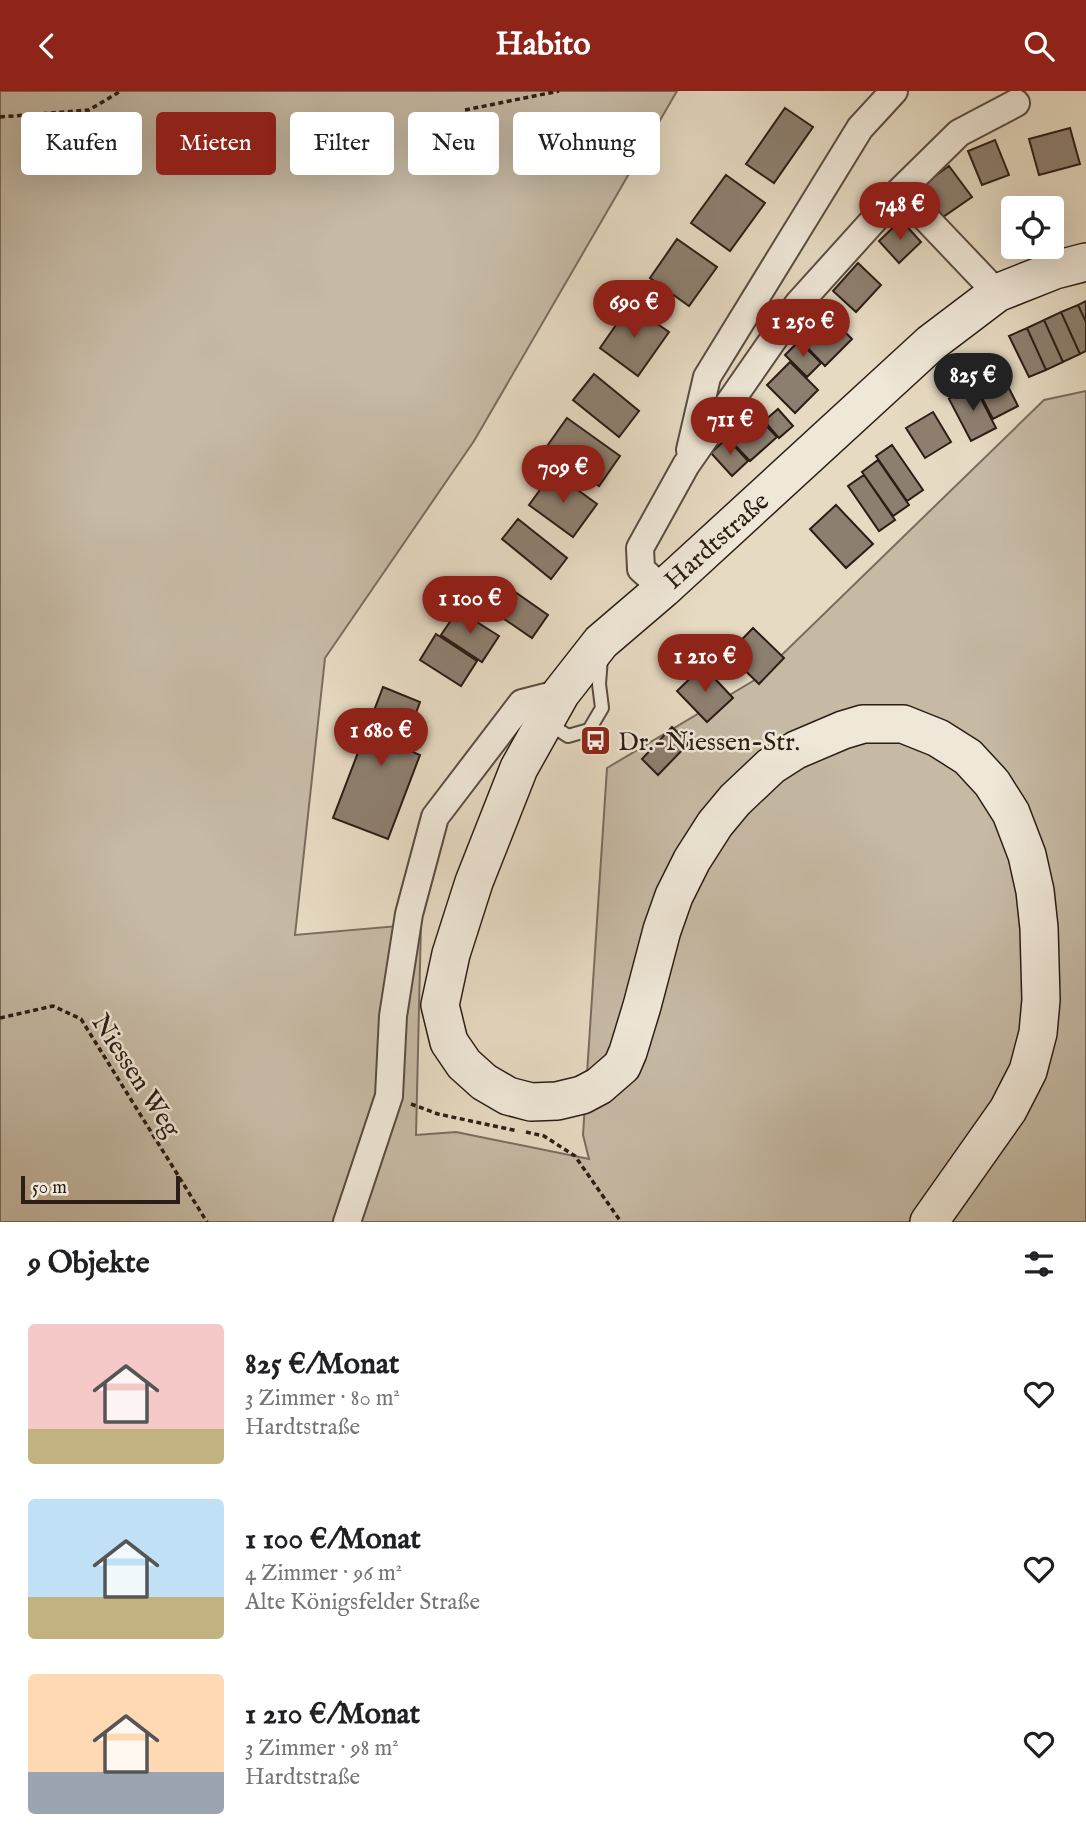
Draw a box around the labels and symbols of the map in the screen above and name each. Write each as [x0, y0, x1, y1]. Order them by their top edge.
pin: 748 € [851, 183, 949, 242]
pin: 690 € [585, 281, 683, 340]
pin: 1 250 € [738, 299, 868, 359]
pin: 825 € [924, 353, 1022, 413]
pin: 711 € [681, 397, 779, 457]
pin: 709 € [514, 445, 612, 505]
street label: Hardtstraße [658, 485, 776, 597]
pin: 1 100 € [405, 577, 535, 636]
pin: 1 210 € [640, 635, 770, 694]
pin: 1 680 € [316, 709, 446, 768]
bus stop icon: Dr.-Niessen-Str. [578, 724, 612, 758]
place label: Dr.-Niessen-Str. [618, 726, 800, 759]
street label: Niessen Weg [84, 1008, 188, 1144]
scale bar [21, 1173, 180, 1205]

